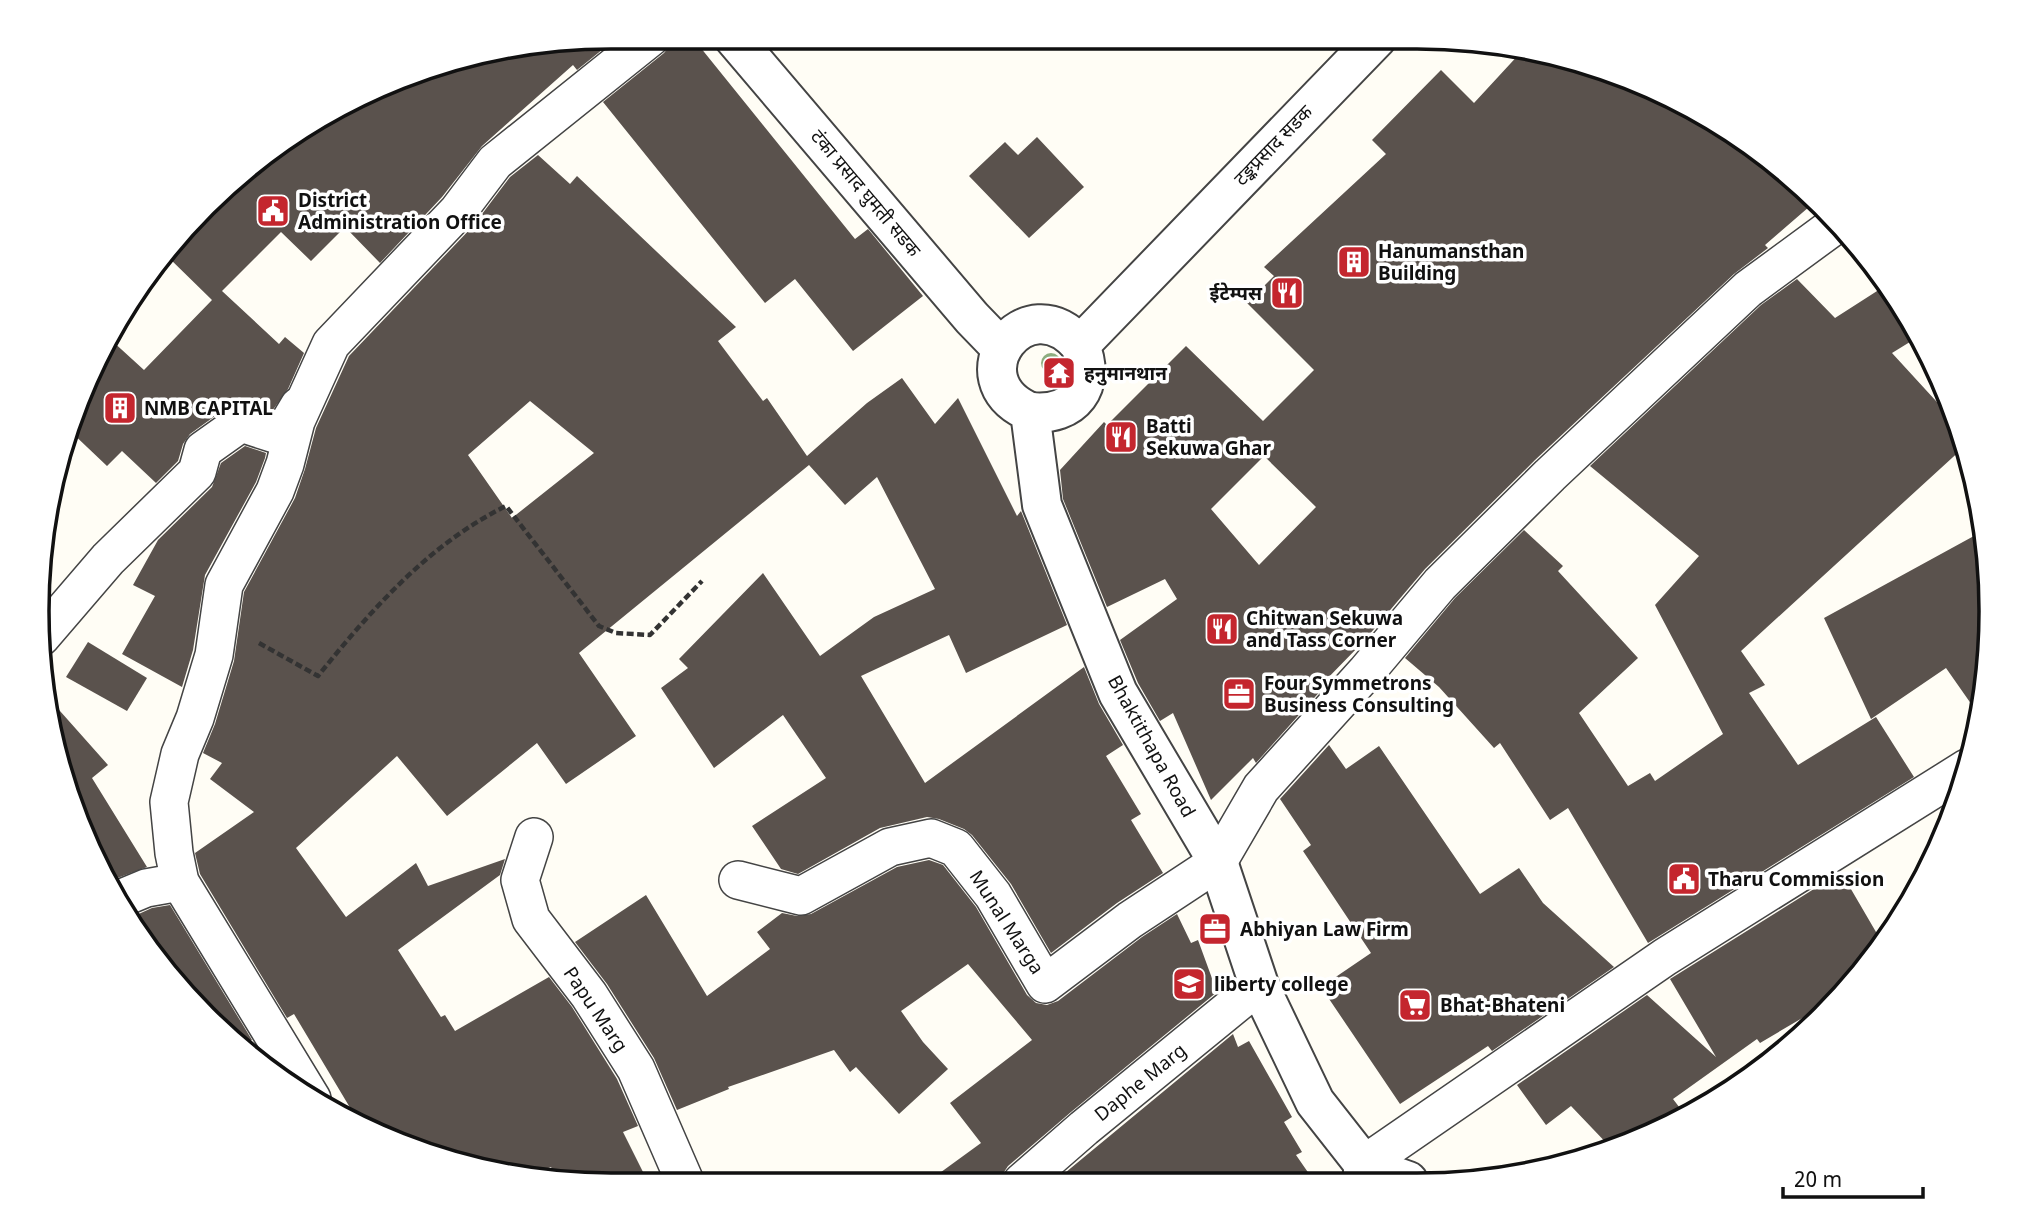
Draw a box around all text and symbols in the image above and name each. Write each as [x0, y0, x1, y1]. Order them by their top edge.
street label: टङ्कप्रसाद सडक [1230, 101, 1320, 192]
street label: टंका प्रसाद घुमती सडक [804, 126, 925, 264]
place label: District Administration Office [298, 190, 502, 237]
public building icon: District Administration Office [254, 192, 292, 230]
place label: Hanumansthan Building [1378, 241, 1524, 288]
building icon: Hanumansthan Building [1335, 243, 1373, 281]
restaurant icon: ईटेम्पस [1268, 274, 1306, 312]
place label: ईटेम्पस [1210, 282, 1263, 308]
temple icon: हनुमानथान [1040, 354, 1078, 392]
place label: हनुमानथान [1084, 363, 1167, 388]
building icon: NMB CAPITAL [101, 389, 139, 427]
place label: NMB CAPITAL [144, 398, 273, 423]
place label: Batti Sekuwa Ghar [1146, 416, 1271, 463]
restaurant icon: Batti Sekuwa Ghar [1102, 418, 1140, 456]
place label: Chitwan Sekuwa and Tass Corner [1246, 608, 1403, 655]
restaurant icon: Chitwan Sekuwa and Tass Corner [1203, 610, 1241, 648]
street label: Bhaktithapa Road [1100, 672, 1199, 823]
place label: Four Symmetrons Business Consulting [1264, 673, 1454, 720]
office icon: Four Symmetrons Business Consulting [1220, 675, 1258, 713]
public building icon: Tharu Commission [1665, 860, 1703, 898]
street label: Munal Marga [962, 867, 1048, 980]
place label: Tharu Commission [1708, 869, 1884, 894]
office icon: Abhiyan Law Firm [1196, 910, 1234, 948]
place label: Abhiyan Law Firm [1240, 919, 1409, 944]
street label: Papu Marg [556, 963, 632, 1058]
school or university icon: liberty college [1170, 965, 1208, 1003]
place label: liberty college [1214, 974, 1349, 999]
supermarket icon: Bhat-Bhateni [1396, 986, 1434, 1024]
place label: Bhat-Bhateni [1440, 995, 1565, 1020]
street label: Daphe Marg [1091, 1039, 1193, 1129]
scale bar [1783, 1156, 1923, 1200]
text: 20 m [1794, 1168, 1842, 1196]

